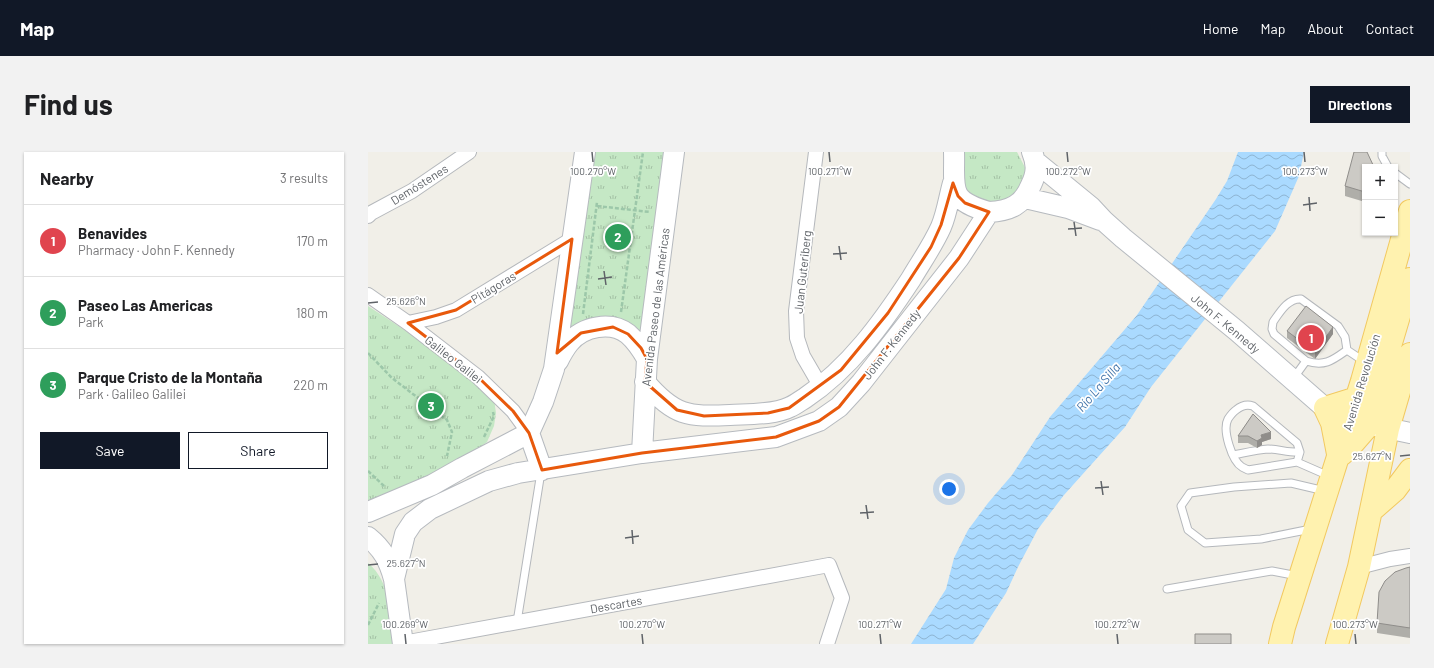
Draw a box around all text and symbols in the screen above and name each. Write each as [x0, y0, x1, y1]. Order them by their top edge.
text: Map [20, 17, 54, 40]
text: Home [1203, 20, 1239, 37]
text: Map [1261, 20, 1285, 37]
text: About [1307, 20, 1344, 37]
text: Contact [1366, 20, 1414, 37]
button: Directions [1310, 86, 1410, 123]
text: Find us [24, 87, 113, 121]
street label: Demóstenes [388, 161, 450, 207]
map controls [1362, 164, 1398, 236]
button: + [1362, 164, 1398, 200]
text: 100.270°W [570, 165, 616, 177]
text: 100.271°W [808, 165, 852, 177]
text: 100.272°W [1045, 165, 1091, 177]
text: 100.273°W [1282, 165, 1328, 177]
text: Nearby [40, 168, 94, 188]
text: 3 results [280, 170, 328, 186]
button: − [1362, 200, 1398, 236]
pin: 2 [605, 222, 631, 252]
text: Benavides [78, 224, 147, 242]
street label: Avenida Paseo de las Américas [638, 227, 672, 387]
street label: Juan Guteriberg [791, 230, 813, 314]
text: 1 [51, 233, 55, 249]
text: 170 m [297, 233, 328, 249]
text: Pharmacy · John F. Kennedy [78, 242, 235, 258]
street label: Pitágoras [468, 268, 518, 306]
street label: John F. Kennedy [1189, 290, 1264, 356]
text: 25.626°N [386, 295, 426, 307]
text: Paseo Las Americas [78, 296, 213, 314]
text: 2 [49, 305, 57, 321]
text: 180 m [296, 305, 328, 321]
street label: John F. Kennedy [859, 306, 923, 382]
text: Park [78, 314, 104, 330]
pin: 1 [1298, 323, 1324, 353]
street label: Galileo Galilei [423, 332, 485, 386]
street label: Avenida Revolución [1340, 332, 1382, 432]
water label: Río La Silla [1072, 359, 1124, 415]
text: Parque Cristo de la Montaña [78, 368, 263, 386]
text: 3 [49, 377, 57, 393]
text: 220 m [293, 377, 328, 393]
text: Park · Galileo Galilei [78, 386, 186, 402]
pin: 3 [418, 391, 444, 421]
button: Save [40, 432, 180, 469]
button: Share [188, 432, 328, 469]
text: 25.627°N [1352, 450, 1392, 462]
your location [939, 479, 959, 499]
text: 25.627°N [386, 557, 426, 569]
street label: Descartes [589, 592, 643, 615]
text: 100.269°W [382, 618, 428, 630]
text: 100.270°W [619, 618, 665, 630]
text: 100.271°W [858, 618, 902, 630]
text: 100.272°W [1094, 618, 1140, 630]
text: 100.273°W [1332, 618, 1378, 630]

